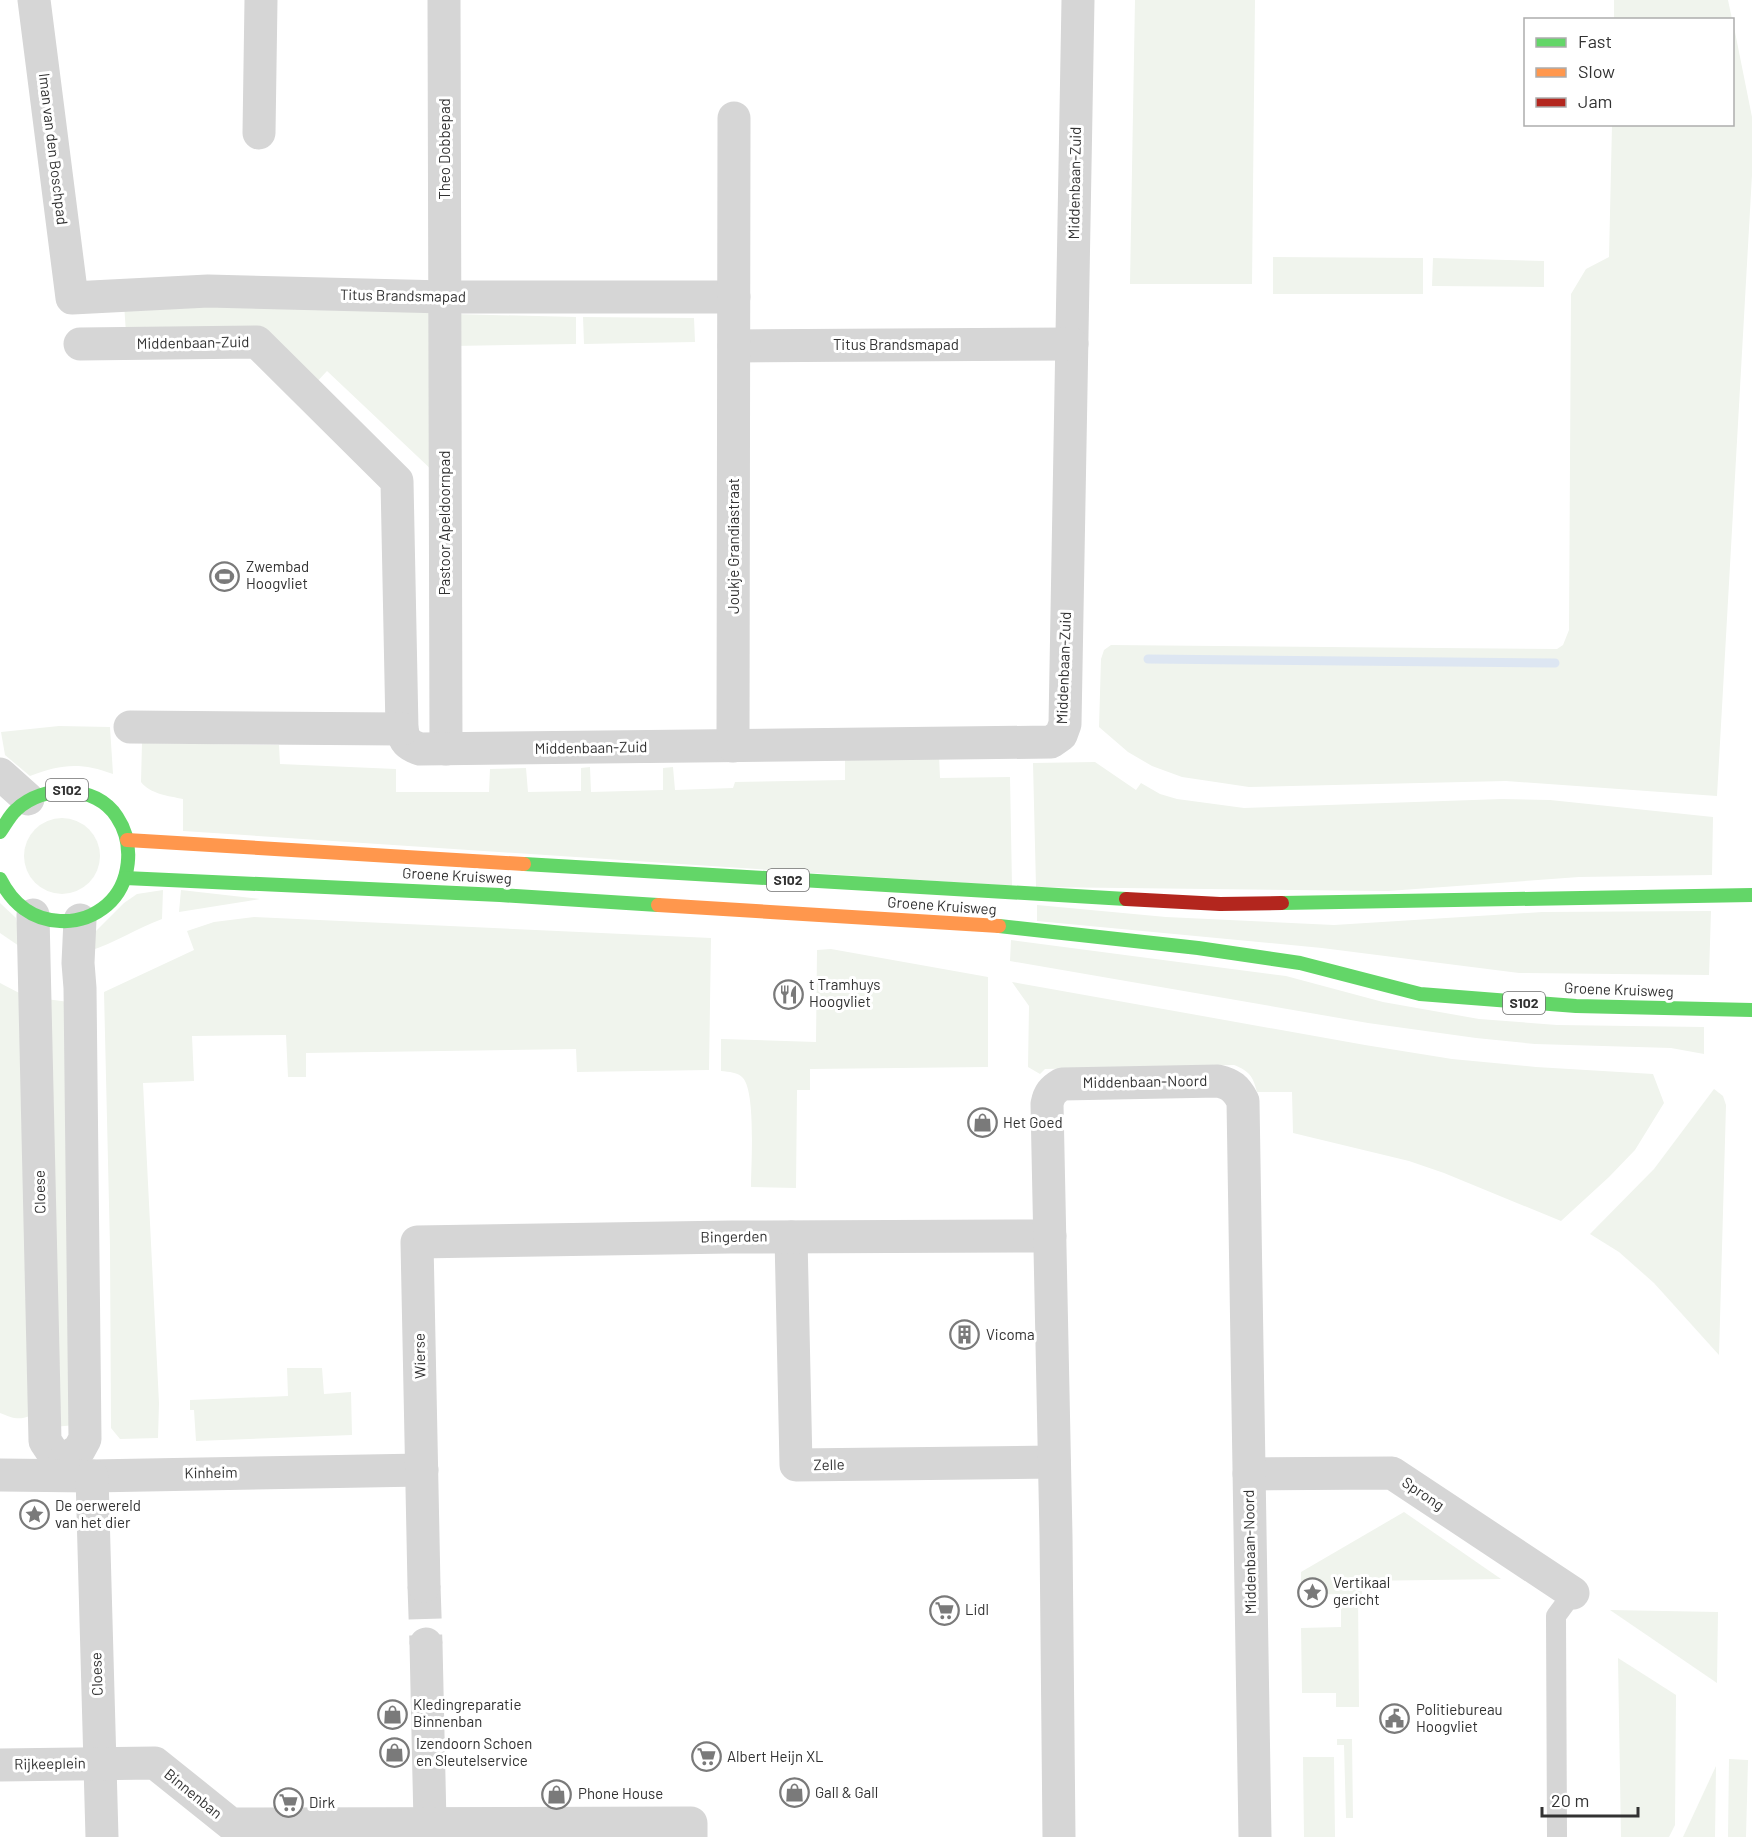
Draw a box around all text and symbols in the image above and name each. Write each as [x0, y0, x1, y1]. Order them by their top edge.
legend [1524, 18, 1734, 126]
text: Fast [1578, 30, 1612, 52]
text: Slow [1578, 60, 1615, 82]
street label: Iman van den Boschpad [36, 72, 72, 226]
text: Jam [1578, 90, 1612, 112]
street label: Theo Dobbepad [435, 98, 453, 200]
street label: Middenbaan-Zuid [1064, 126, 1084, 239]
street label: Titus Brandsmapad [340, 285, 466, 305]
street label: Middenbaan-Zuid [136, 332, 249, 352]
street label: Titus Brandsmapad [833, 335, 959, 353]
street label: Pastoor Apeldoornpad [435, 451, 453, 595]
street label: Joukje Grandiastraat [724, 478, 742, 614]
place label: Zwembad Hoogvliet [246, 557, 309, 592]
sports icon: Zwembad Hoogvliet [209, 560, 241, 592]
street label: Middenbaan-Zuid [1052, 611, 1074, 725]
street label: Middenbaan-Zuid [534, 737, 647, 757]
road number: S102 [46, 779, 88, 801]
street label: Groene Kruisweg [402, 863, 512, 887]
road number: S102 [767, 869, 809, 891]
street label: Groene Kruisweg [887, 892, 997, 918]
place label: t Tramhuys Hoogvliet [809, 975, 880, 1010]
restaurant icon: t Tramhuys Hoogvliet [772, 978, 804, 1010]
street label: Groene Kruisweg [1564, 978, 1674, 1000]
road number: S102 [1503, 992, 1545, 1014]
street label: Middenbaan-Noord [1083, 1071, 1207, 1091]
shop icon: Het Goed [966, 1107, 998, 1139]
place label: Het Goed [1003, 1113, 1063, 1131]
street label: Cloese [30, 1170, 48, 1214]
street label: Bingerden [700, 1226, 768, 1246]
building icon: Vicoma [949, 1319, 981, 1351]
place label: Vicoma [986, 1325, 1035, 1343]
street label: Wierse [410, 1333, 428, 1379]
street label: Zelle [813, 1455, 845, 1473]
street label: Kinheim [184, 1463, 238, 1481]
street label: Sprong [1399, 1473, 1448, 1514]
street label: Middenbaan-Noord [1239, 1490, 1259, 1614]
place label: De oerwereld van het dier [55, 1496, 141, 1531]
place icon: De oerwereld van het dier [18, 1499, 50, 1531]
place label: Vertikaal gericht [1333, 1573, 1390, 1608]
place icon: Vertikaal gericht [1296, 1576, 1328, 1608]
supermarket icon: Lidl [928, 1594, 960, 1626]
place label: Lidl [965, 1600, 989, 1618]
street label: Cloese [86, 1652, 106, 1696]
place label: Kledingreparatie Binnenban [413, 1695, 521, 1730]
shop icon: Kledingreparatie Binnenban [376, 1698, 408, 1730]
place label: Politiebureau Hoogvliet [1416, 1700, 1503, 1735]
public building icon: Politiebureau Hoogvliet [1379, 1703, 1411, 1735]
place label: Izendoorn Schoen en Sleutelservice [416, 1734, 532, 1769]
shop icon: Izendoorn Schoen en Sleutelservice [379, 1737, 411, 1769]
supermarket icon: Albert Heijn XL [690, 1741, 722, 1773]
place label: Albert Heijn XL [727, 1747, 824, 1765]
street label: Rijkeeplein [14, 1753, 86, 1773]
street label: Binnenban [161, 1764, 226, 1822]
shop icon: Gall & Gall [778, 1777, 810, 1809]
shop icon: Phone House [541, 1778, 573, 1810]
scale bar [1542, 1780, 1638, 1818]
place label: Gall & Gall [815, 1783, 878, 1801]
place label: Phone House [578, 1784, 663, 1802]
supermarket icon: Dirk [272, 1787, 304, 1819]
text: 20 m [1551, 1789, 1589, 1811]
place label: Dirk [309, 1793, 336, 1811]

